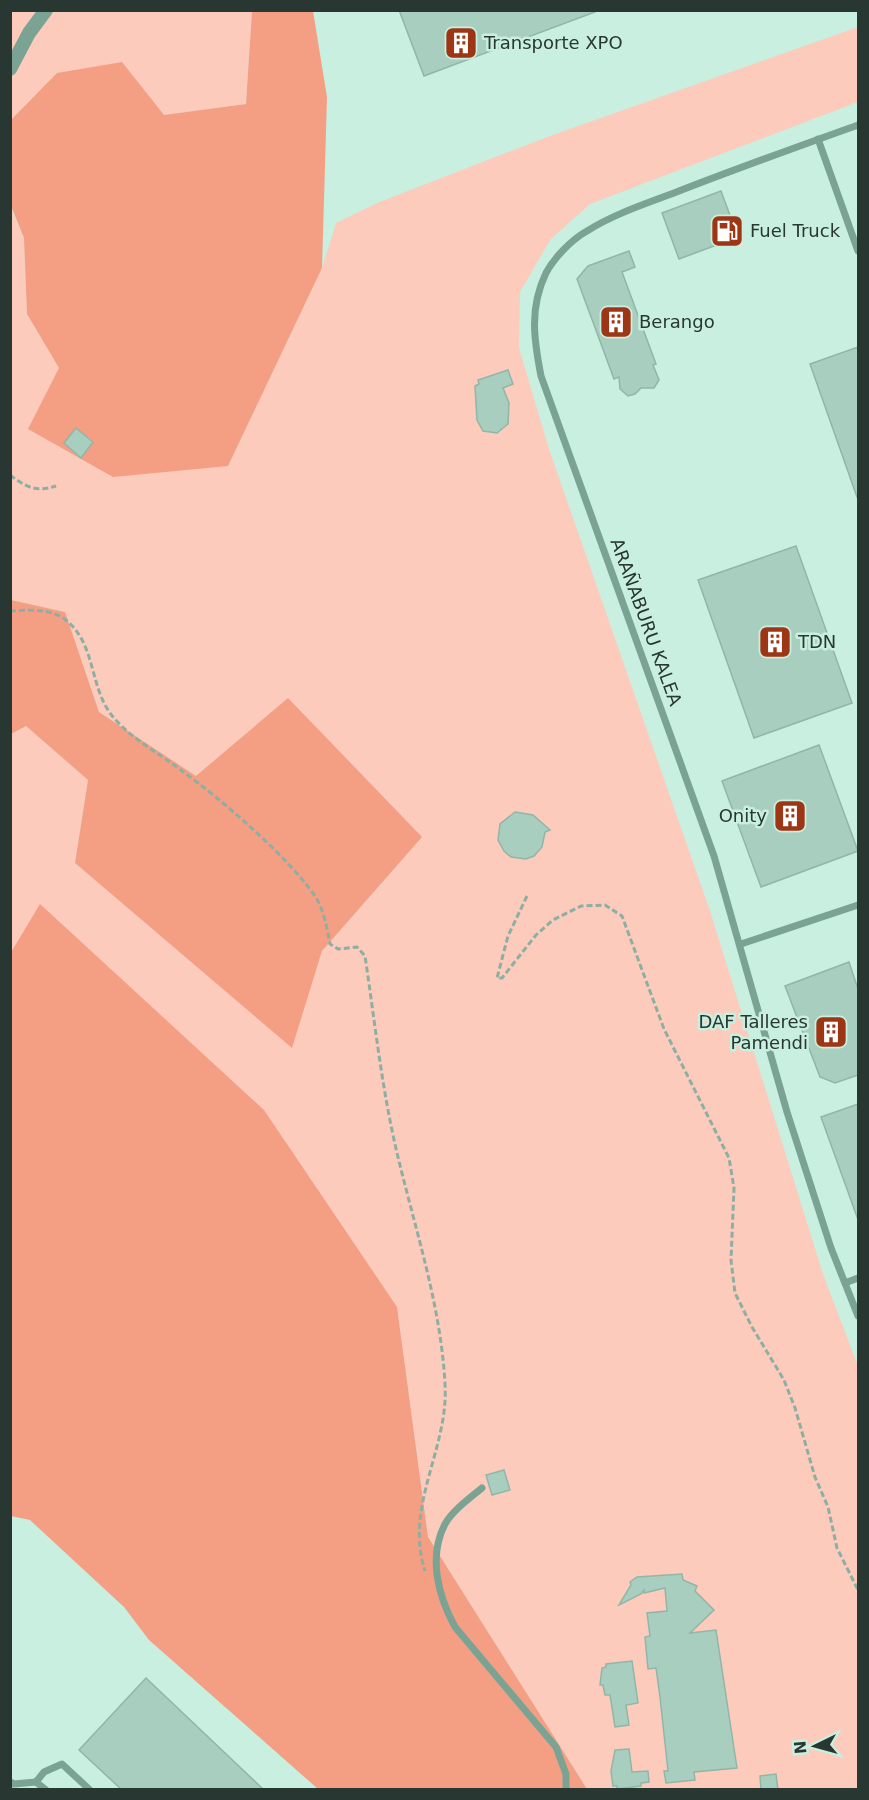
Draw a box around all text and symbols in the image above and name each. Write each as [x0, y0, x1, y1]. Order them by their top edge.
building icon: Transporte XPO [443, 25, 479, 61]
place label: Transporte XPO [483, 32, 623, 53]
fuel station icon: Fuel Truck [709, 213, 745, 249]
place label: Fuel Truck [750, 220, 841, 241]
building icon: Berango [598, 304, 634, 340]
place label: Berango [639, 311, 715, 332]
street label: ARAÑABURU KALEA [606, 535, 687, 709]
building icon: TDN [757, 624, 793, 660]
place label: TDN [797, 631, 836, 652]
building icon: Onity [772, 798, 808, 834]
place label: Onity [719, 805, 767, 826]
place label: DAF Talleres Pamendi [698, 1011, 808, 1053]
building icon: DAF Talleres Pamendi [813, 1014, 849, 1050]
north arrow [785, 1716, 845, 1776]
text: N [791, 1740, 811, 1755]

